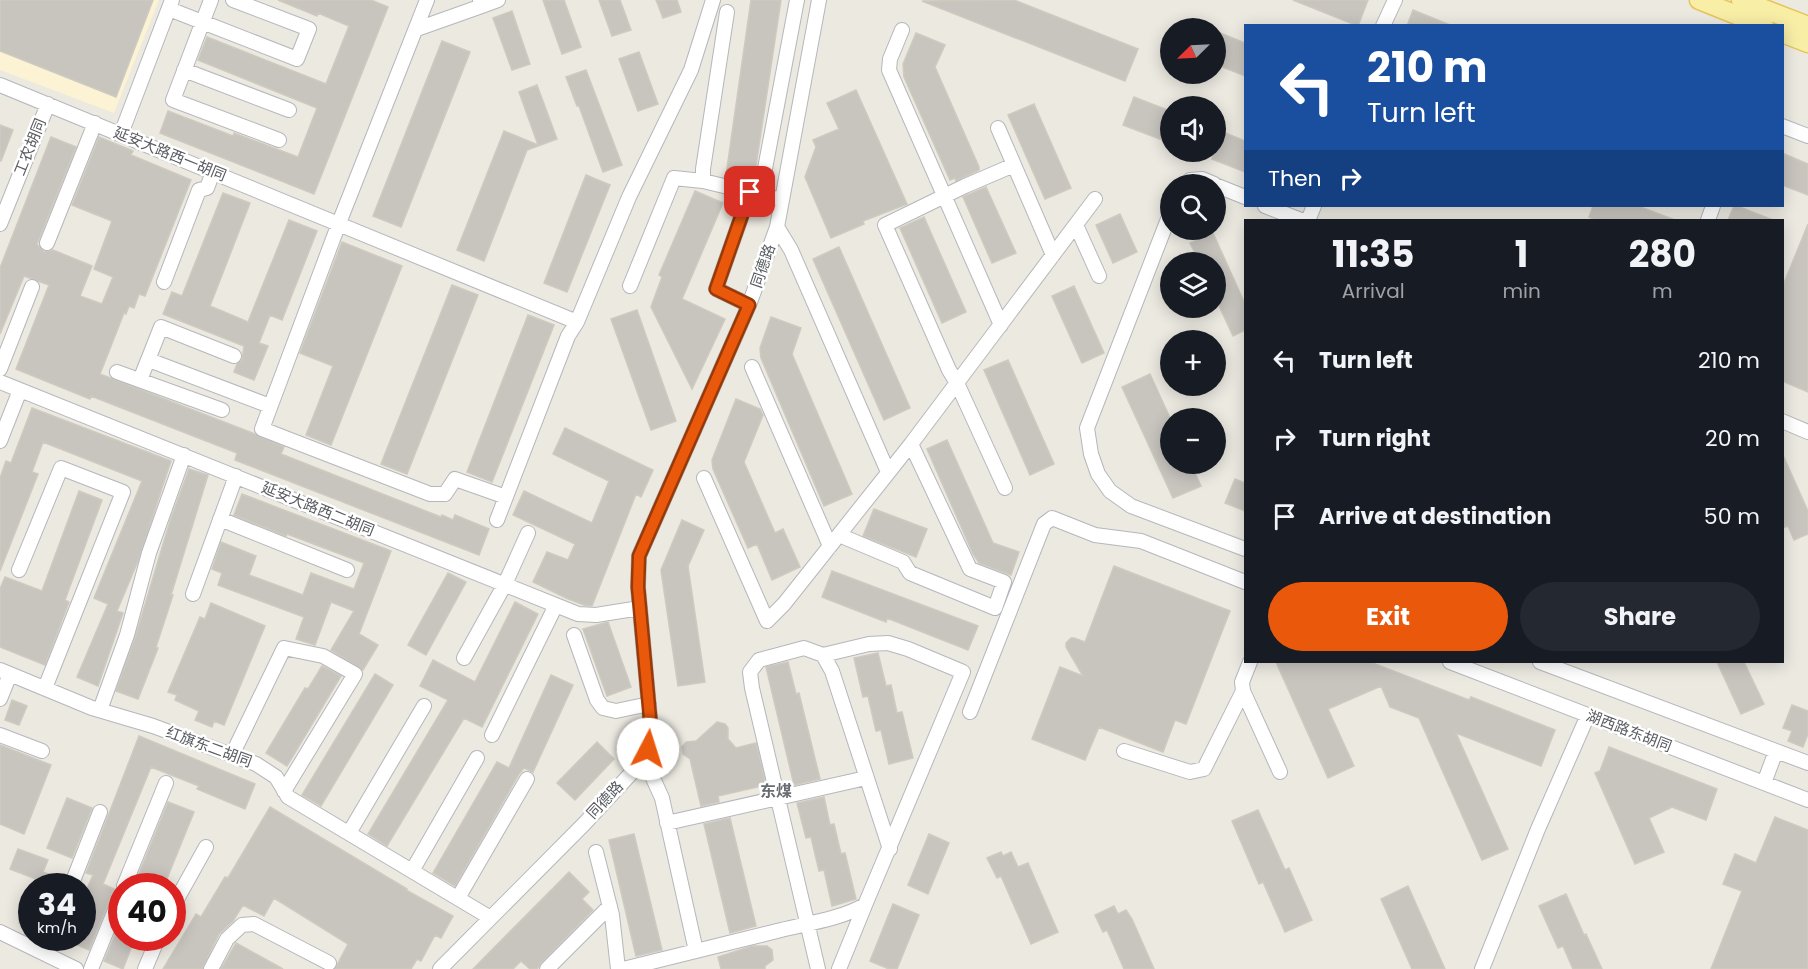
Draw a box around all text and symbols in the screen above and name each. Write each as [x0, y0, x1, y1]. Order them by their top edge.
north arrow [1160, 18, 1226, 84]
map controls [1160, 18, 1226, 474]
text: 210 m [1367, 38, 1488, 97]
icon: left [1268, 48, 1346, 126]
text: Turn left [1367, 94, 1476, 131]
button: sound [1160, 96, 1226, 162]
street label: 工农胡同 [9, 115, 51, 179]
street label: 延安大路西一胡同 [111, 121, 230, 186]
icon: right [1334, 162, 1367, 195]
text: Then [1268, 163, 1322, 194]
pin [724, 166, 775, 217]
button: search [1160, 174, 1226, 240]
icon: arrive [733, 175, 766, 208]
text: 11:35 [1332, 229, 1414, 280]
text: 1 [1515, 229, 1528, 280]
text: 280 [1629, 229, 1696, 280]
street label: 同德路 [745, 241, 780, 291]
button: layers [1160, 252, 1226, 318]
text: Arrival [1342, 277, 1405, 305]
text: min [1502, 277, 1541, 305]
text: m [1652, 277, 1673, 305]
button: + [1160, 330, 1226, 396]
icon: left [1268, 344, 1301, 377]
text: Turn left [1319, 345, 1413, 376]
text: 210 m [1698, 345, 1760, 376]
button: − [1160, 408, 1226, 474]
icon: right [1268, 422, 1301, 455]
text: Turn right [1319, 423, 1430, 454]
text: 20 m [1705, 423, 1760, 454]
street label: 延安大路西二胡同 [259, 476, 378, 541]
icon: arrive [1268, 500, 1301, 533]
text: Arrive at destination [1319, 501, 1551, 532]
text: 50 m [1704, 501, 1760, 532]
button: Exit [1268, 582, 1508, 651]
button: Share [1520, 582, 1760, 651]
street label: 湖西路东胡同 [1583, 705, 1675, 756]
position arrow [616, 717, 680, 781]
street label: 红旗东二胡同 [163, 721, 255, 772]
street label: 同德路 [582, 776, 628, 823]
district label: 东煤 [760, 780, 792, 803]
speed limit sign: 40 [108, 873, 186, 951]
text: 34 [38, 883, 76, 926]
text: km/h [37, 917, 77, 938]

